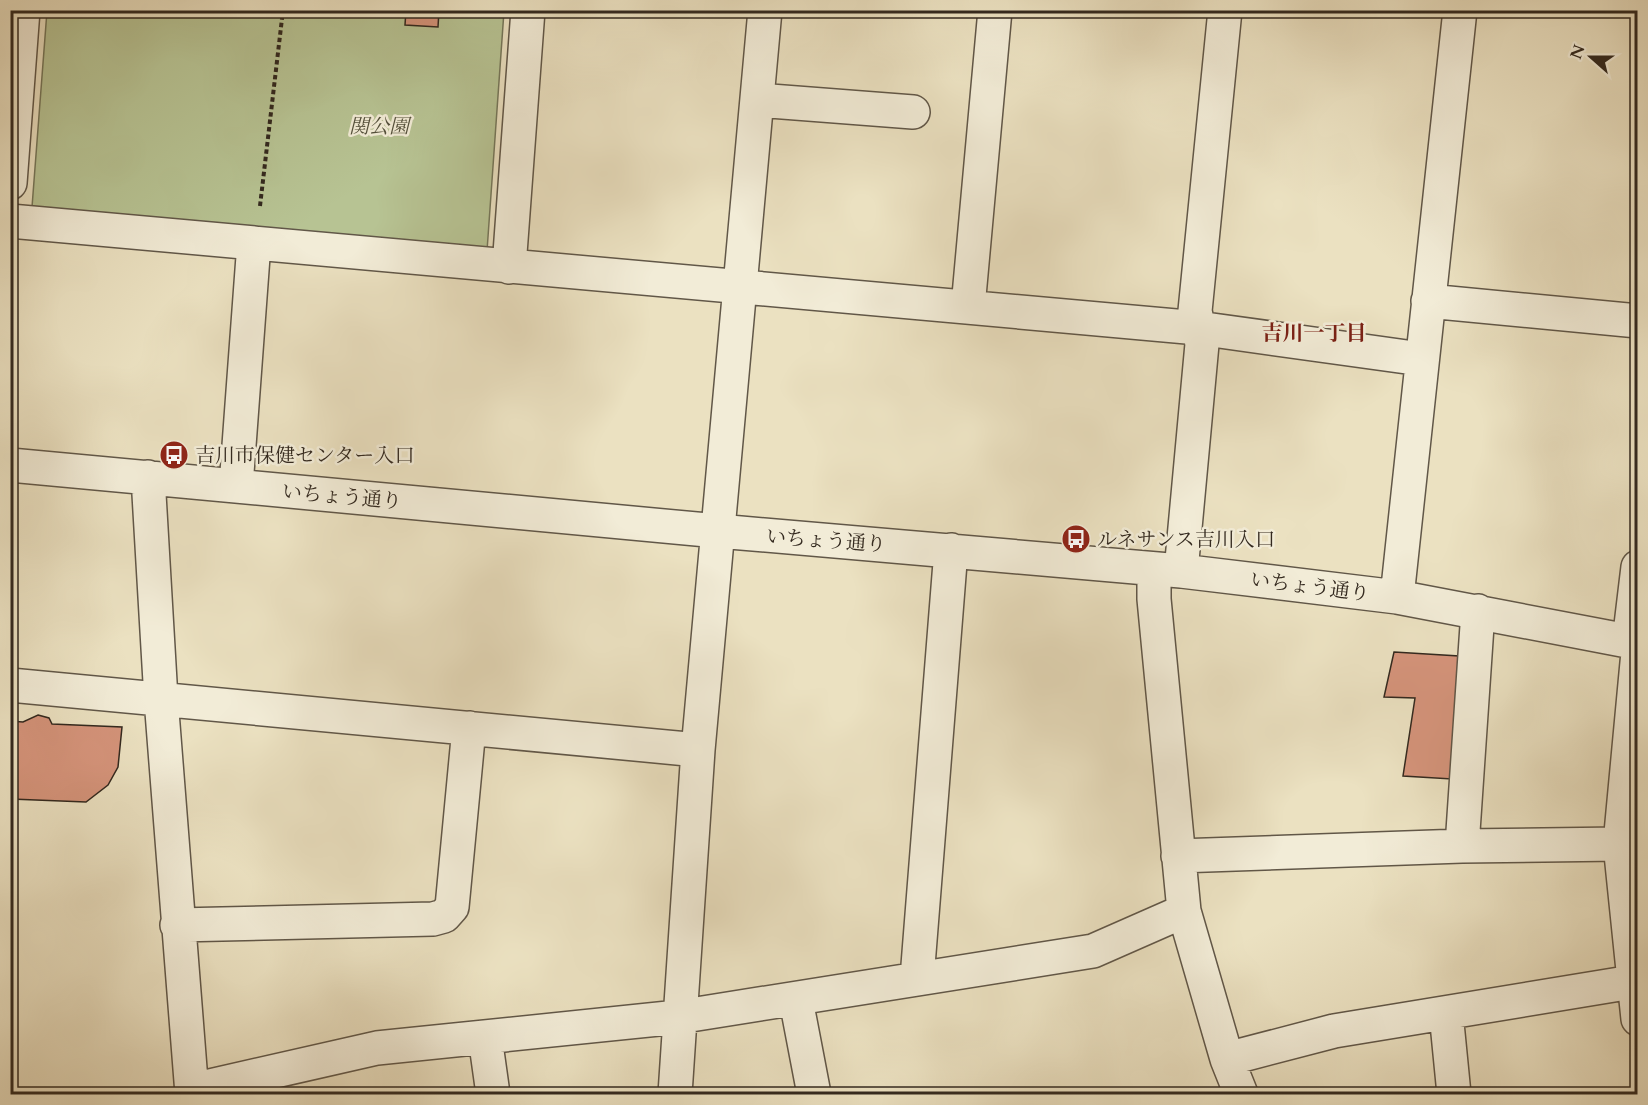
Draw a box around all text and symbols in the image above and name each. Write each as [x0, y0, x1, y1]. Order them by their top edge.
north arrow [1561, 27, 1621, 87]
text: N [1565, 41, 1591, 62]
park label: 関公園 [349, 113, 412, 140]
district label: 吉川一丁目 [1262, 319, 1367, 348]
bus stop icon: 吉川市保健センター入口 [158, 439, 190, 471]
place label: 吉川市保健センター入口 [195, 442, 414, 469]
street label: いちょう通り [281, 478, 403, 515]
street label: いちょう通り [765, 523, 887, 558]
bus stop icon: ルネサンス吉川入口 [1060, 523, 1092, 555]
place label: ルネサンス吉川入口 [1097, 526, 1275, 553]
street label: いちょう通り [1249, 566, 1371, 607]

